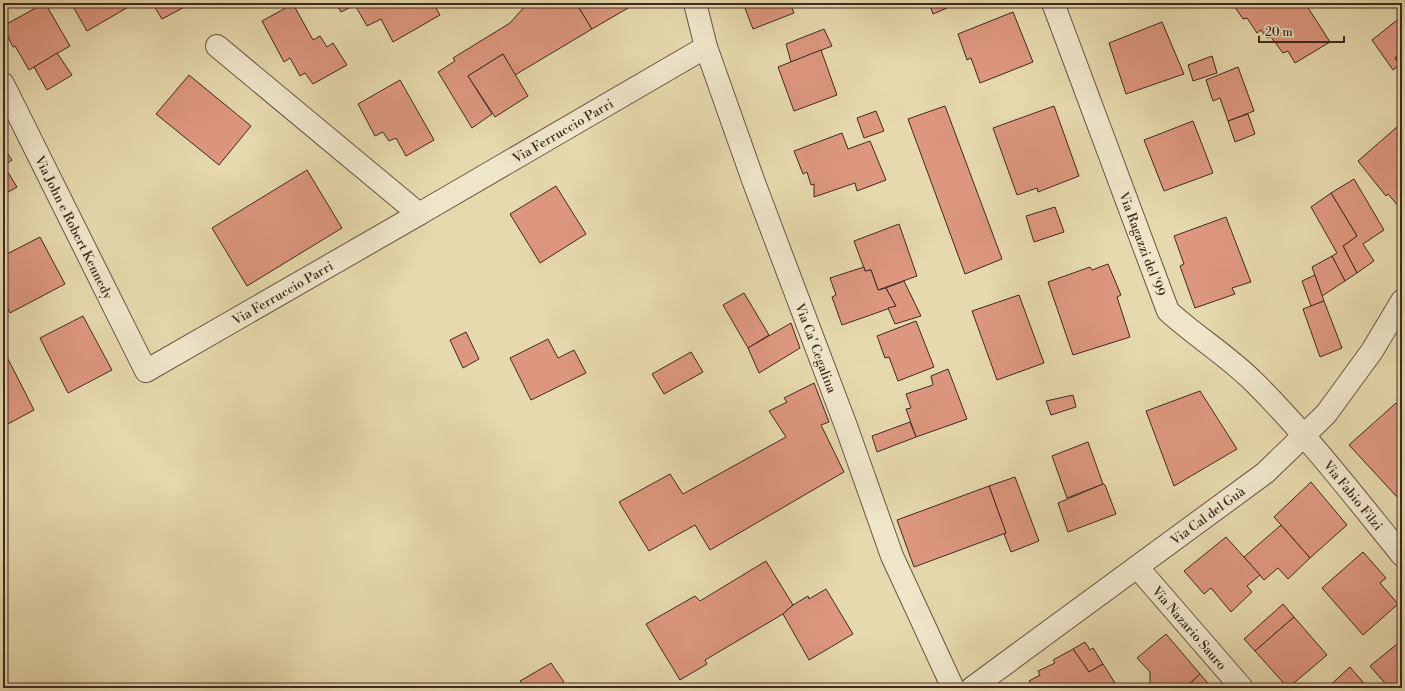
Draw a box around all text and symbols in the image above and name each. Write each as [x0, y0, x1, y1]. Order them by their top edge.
scale bar [1259, 18, 1344, 44]
text: 20 m [1265, 25, 1293, 40]
street label: Via Ferruccio Parri [509, 96, 617, 167]
street label: Via John e Robert Kennedy [31, 153, 116, 302]
street label: Via Ragazzi del '99 [1115, 189, 1169, 299]
street label: Via Ferruccio Parri [229, 258, 336, 329]
street label: Via Ca' Cegalina [791, 300, 840, 396]
street label: Via Fabio Filzi [1319, 457, 1386, 534]
street label: Via Cal del Guà [1167, 483, 1249, 549]
street label: Via Nazario Sauro [1148, 583, 1230, 673]

